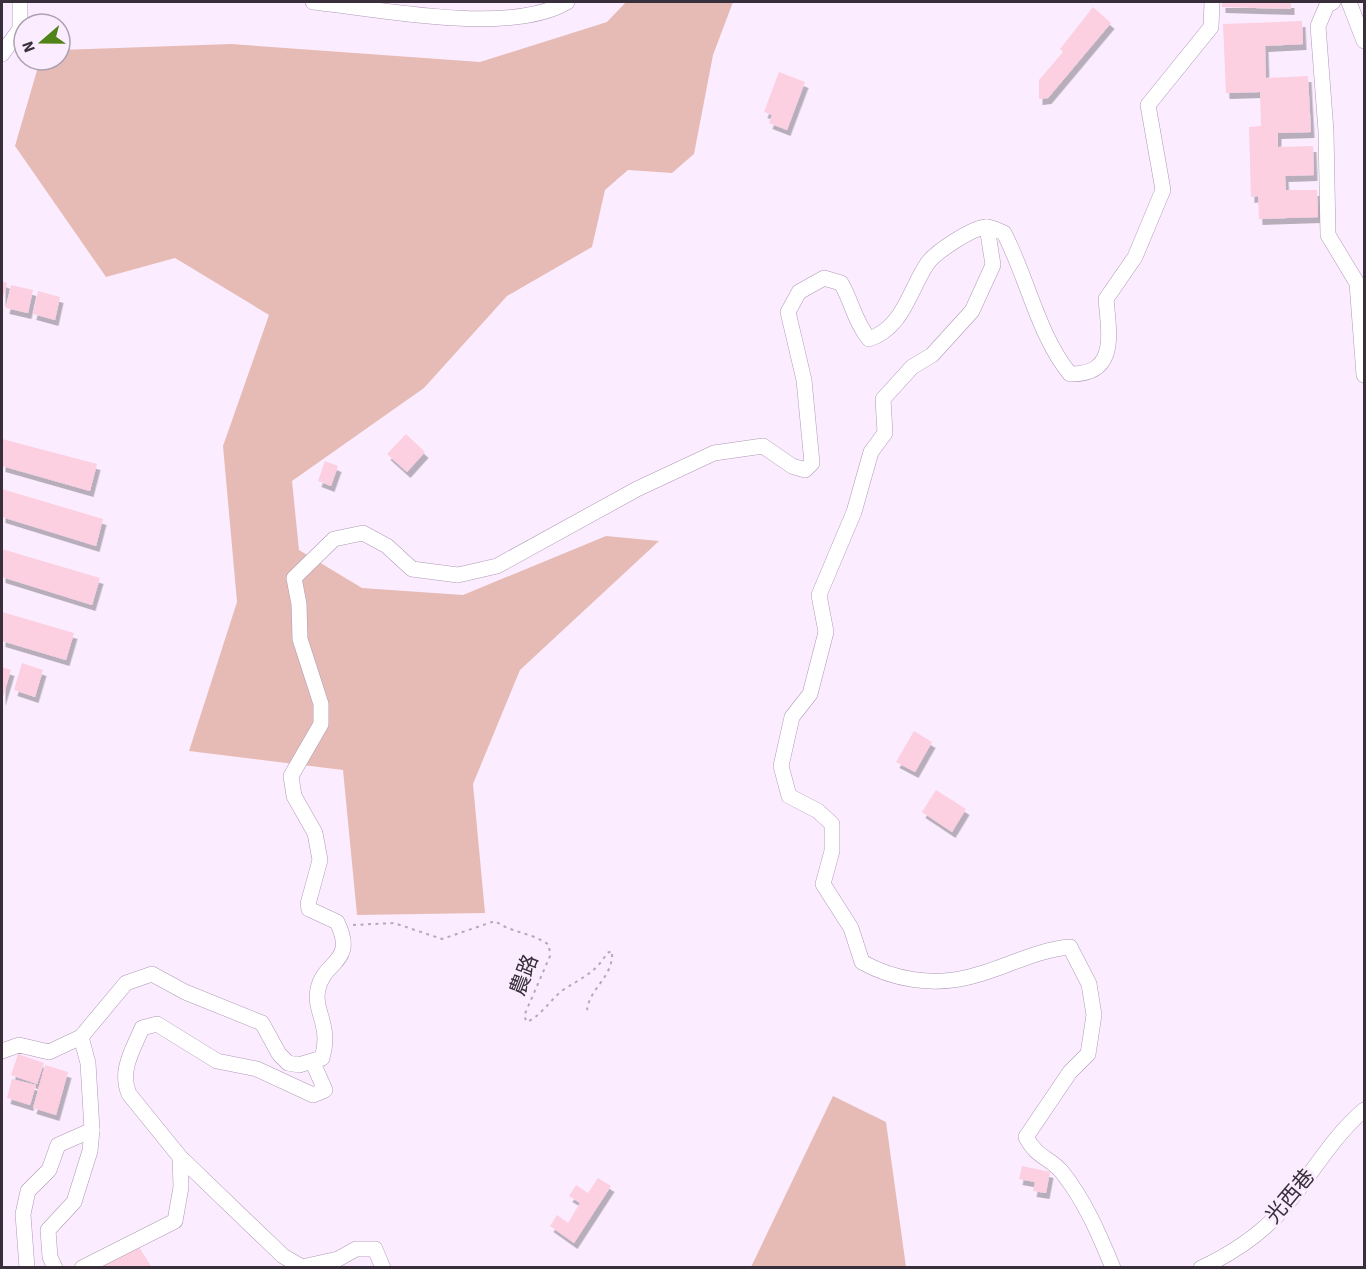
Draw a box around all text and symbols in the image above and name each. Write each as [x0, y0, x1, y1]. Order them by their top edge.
north arrow [12, 12, 72, 72]
text: N [17, 38, 41, 56]
street label: 農路 [502, 950, 546, 1000]
street label: 光西巷 [1258, 1162, 1322, 1230]

